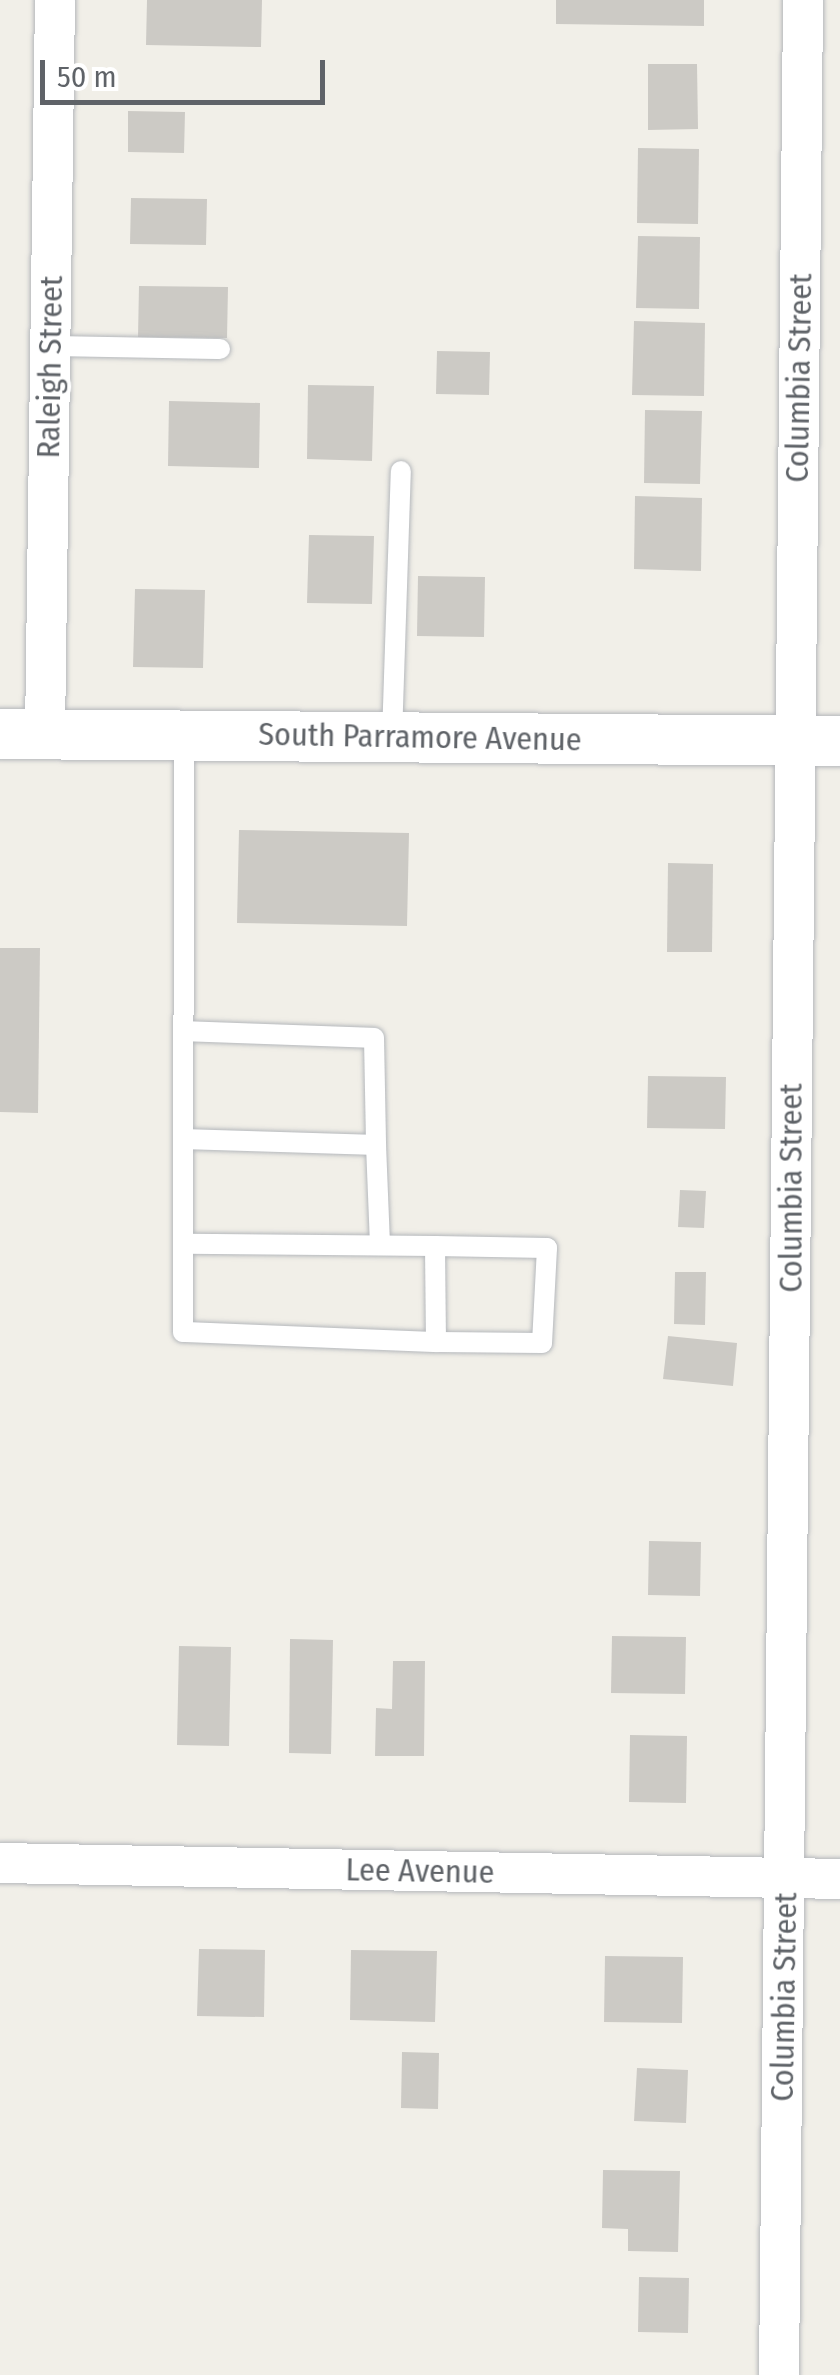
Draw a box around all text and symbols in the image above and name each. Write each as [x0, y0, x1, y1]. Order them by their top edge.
scale bar [45, 40, 330, 102]
text: 50 m [57, 59, 117, 95]
street label: Columbia Street [778, 273, 820, 483]
street label: Raleigh Street [29, 275, 71, 459]
street label: South Parramore Avenue [258, 715, 582, 759]
street label: Columbia Street [772, 1083, 810, 1293]
street label: Lee Avenue [345, 1851, 495, 1891]
street label: Columbia Street [763, 1892, 805, 2102]

